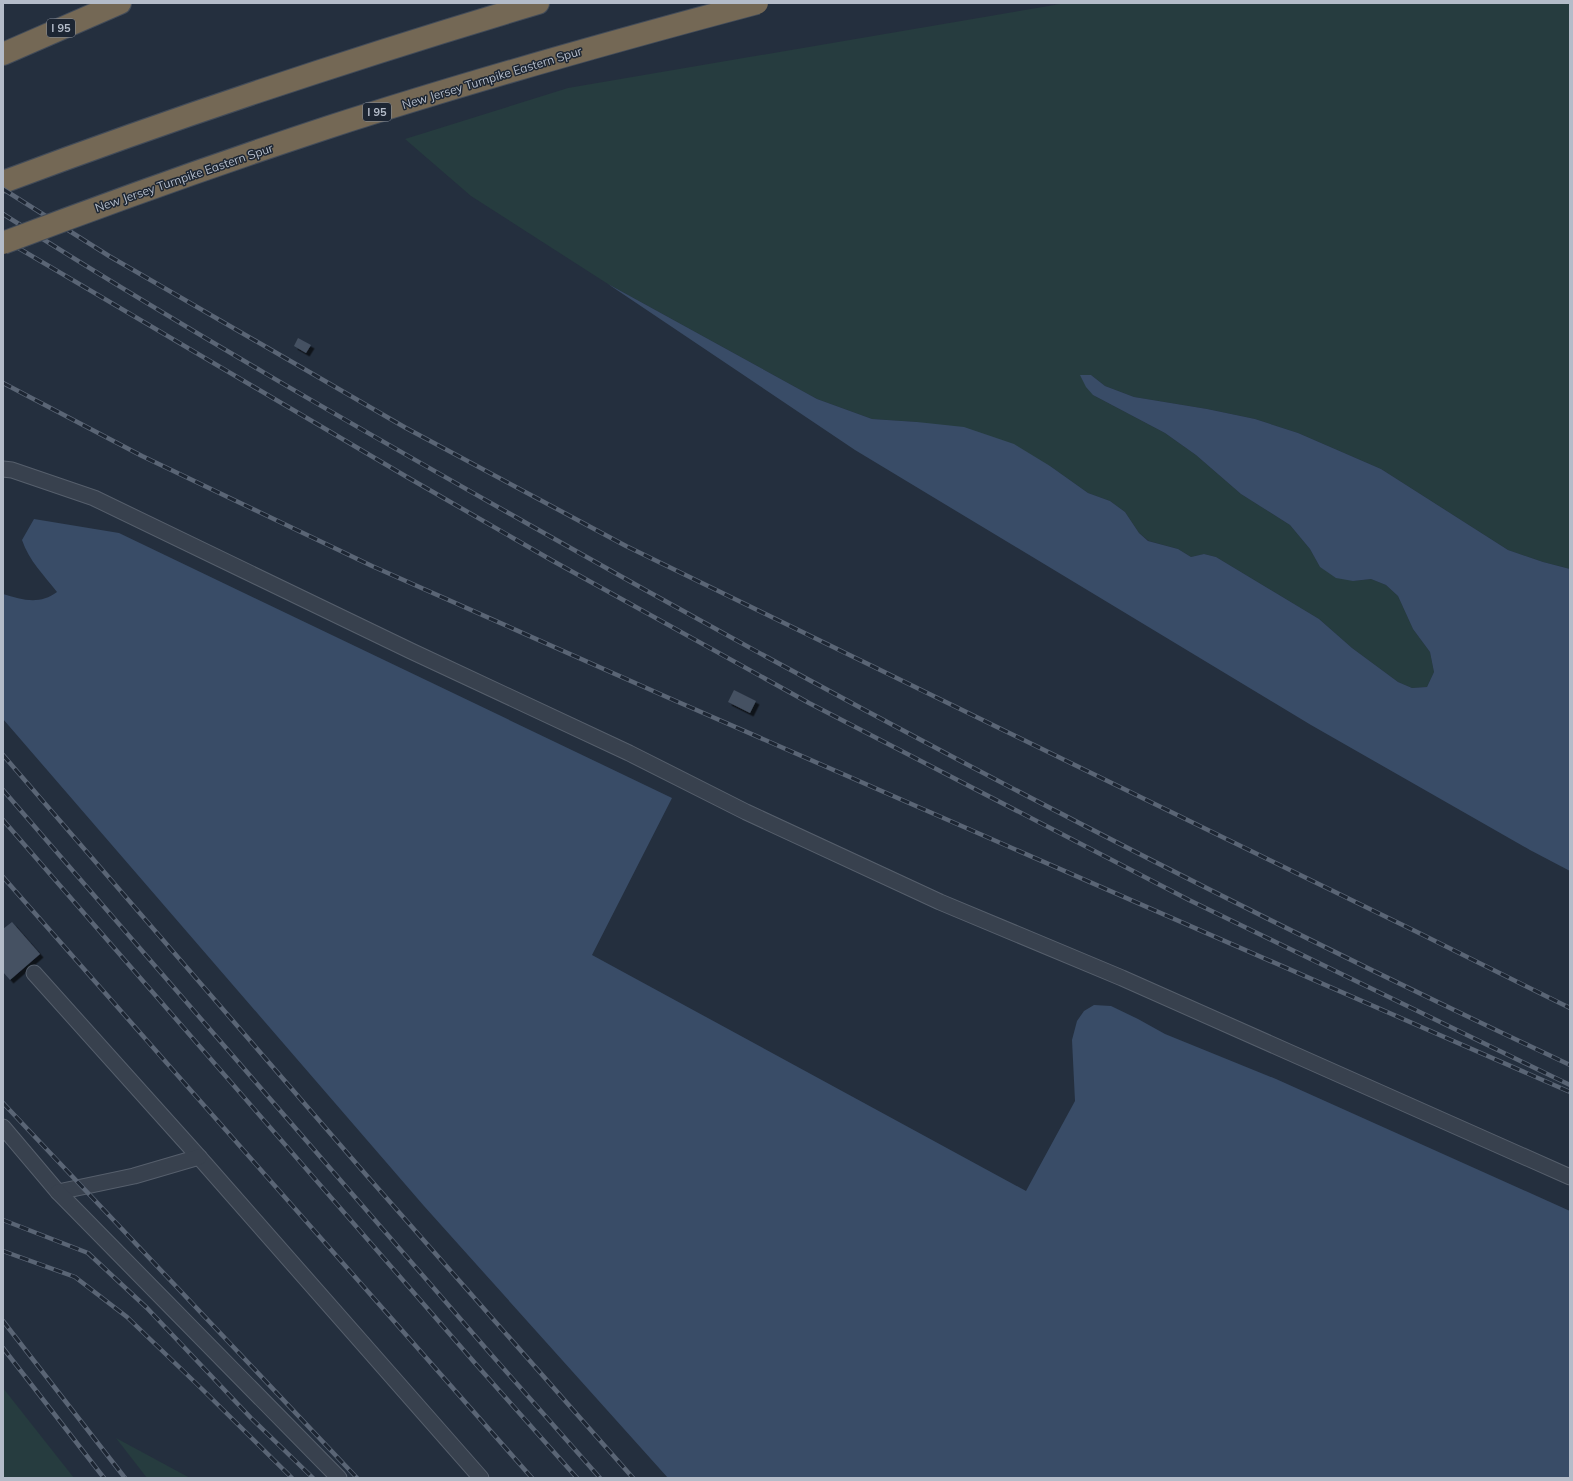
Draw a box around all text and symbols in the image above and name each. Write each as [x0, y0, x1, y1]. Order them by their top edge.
road number: I 95 [47, 19, 75, 37]
street label: New Jersey Turnpike Eastern Spur [400, 43, 584, 112]
road number: I 95 [363, 103, 391, 121]
street label: New Jersey Turnpike Eastern Spur [93, 140, 275, 215]

